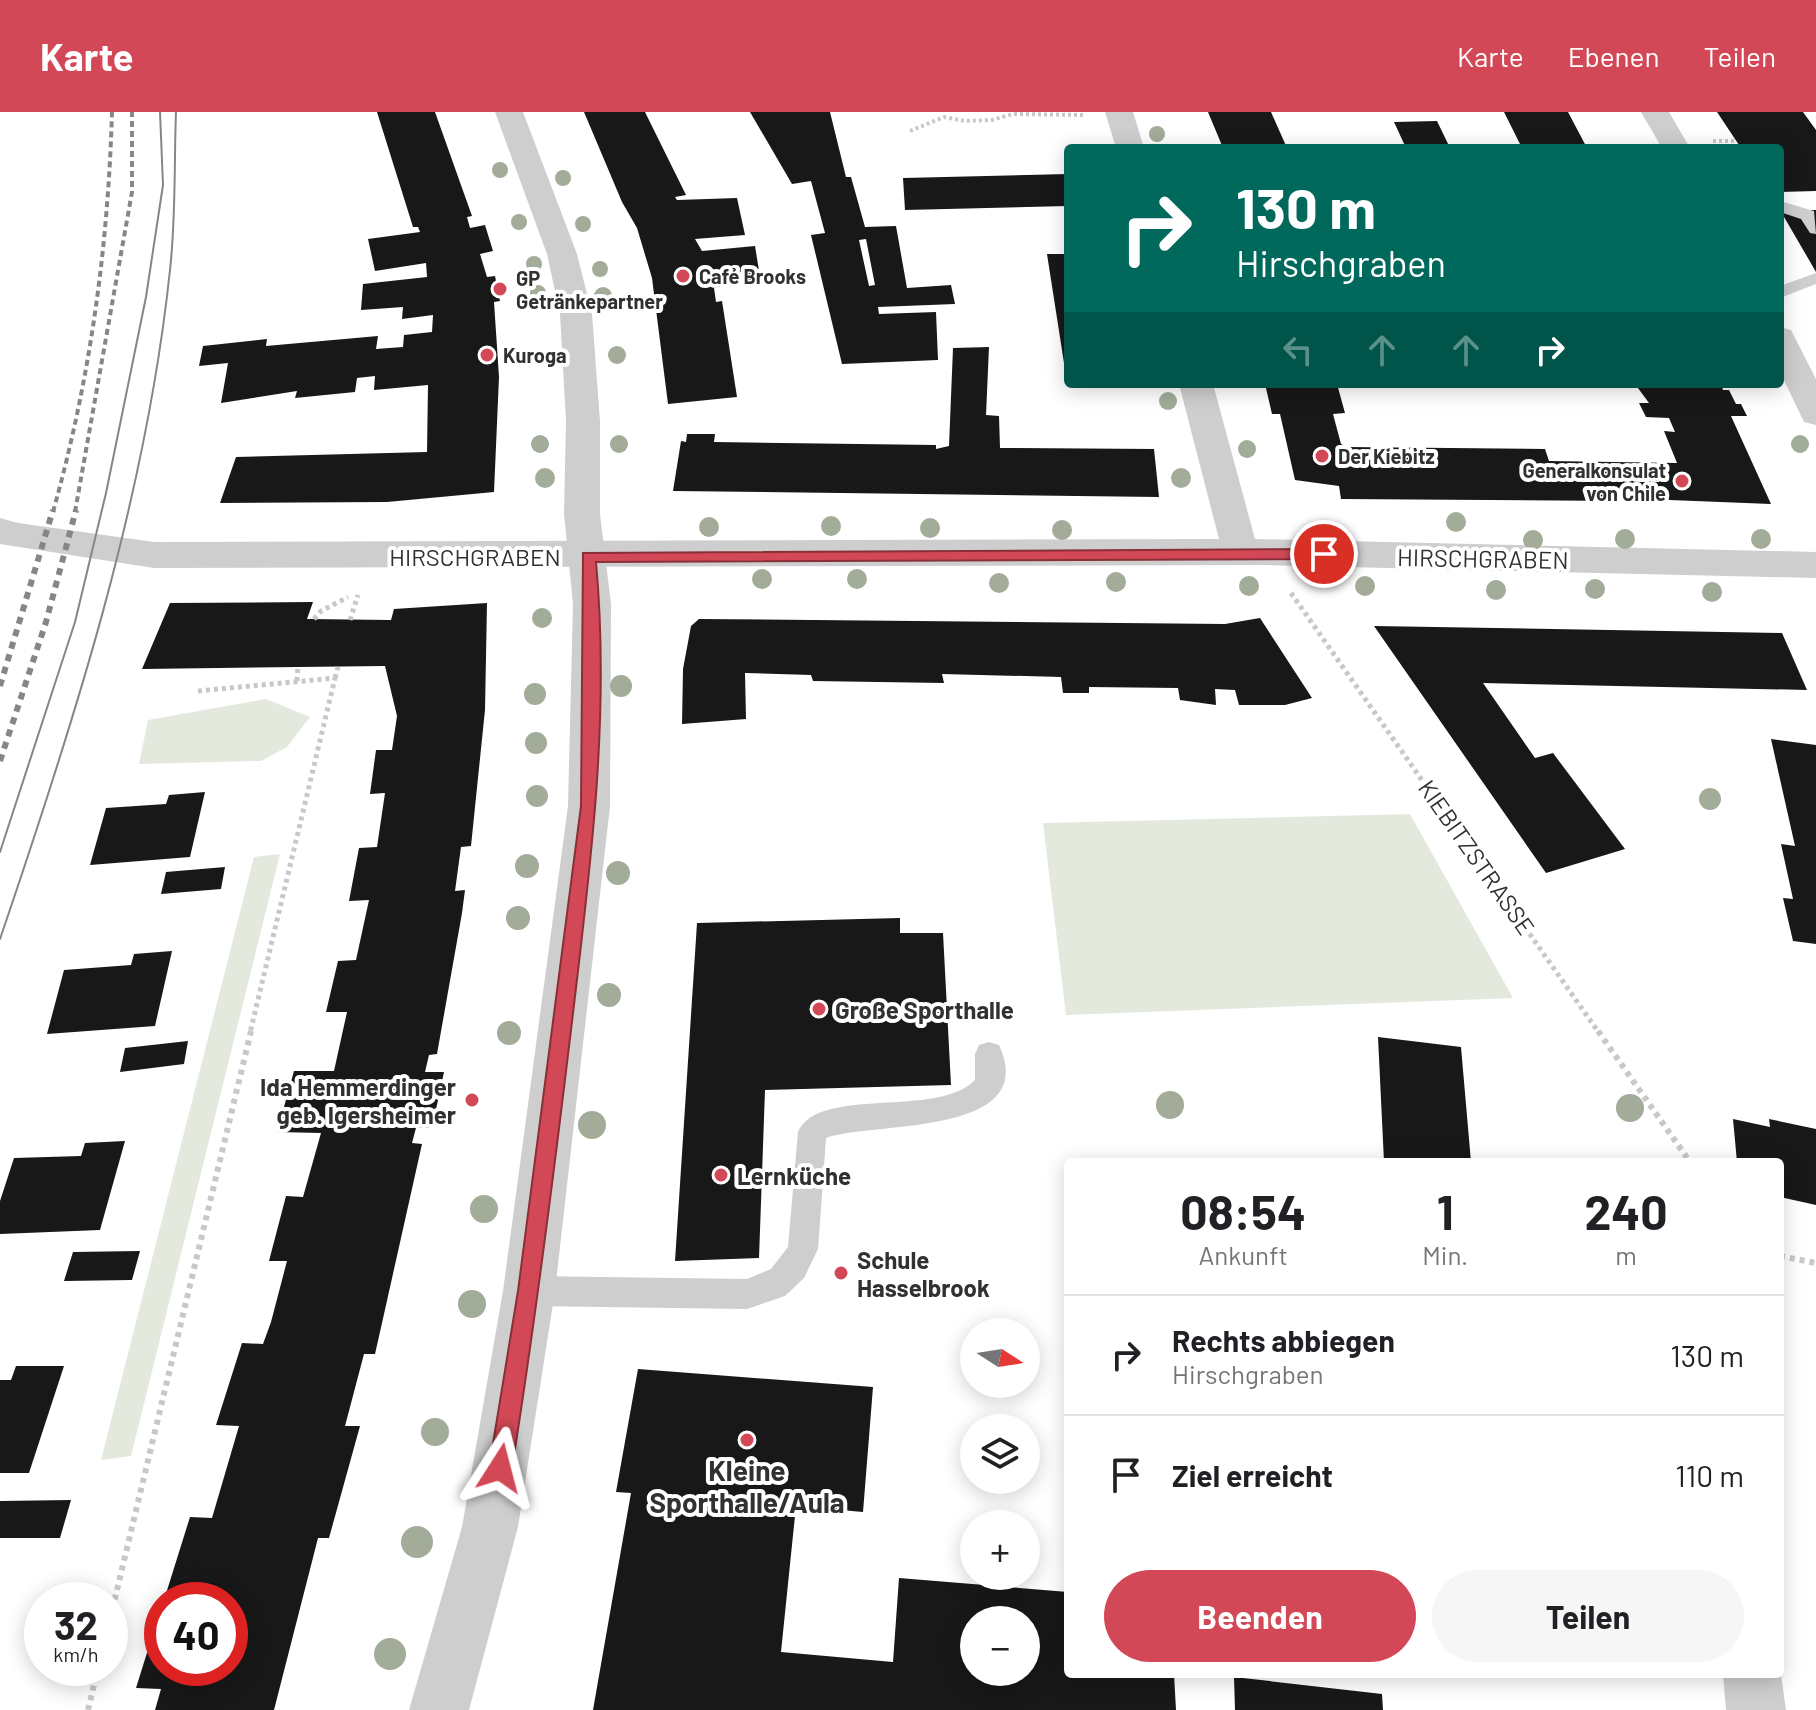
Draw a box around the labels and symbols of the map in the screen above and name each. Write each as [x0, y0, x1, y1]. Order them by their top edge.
place label: Café Brooks [699, 264, 806, 288]
place label: GP Getränkepartner [516, 266, 663, 313]
marker: Café Brooks [674, 267, 692, 285]
marker: GP Getränkepartner [491, 280, 509, 298]
place label: Kuroga [503, 343, 567, 367]
marker: Kuroga [478, 346, 496, 364]
place label: Der Kiebitz [1338, 444, 1435, 468]
marker: Der Kiebitz [1313, 447, 1331, 465]
place label: Generalkonsulat von Chile [1522, 458, 1666, 505]
marker: Generalkonsulat von Chile [1673, 472, 1691, 490]
pin [1290, 520, 1358, 588]
street label: HIRSCHGRABEN [389, 542, 561, 571]
street label: HIRSCHGRABEN [1397, 542, 1569, 574]
street label: KIEBITZSTRASSE [1413, 774, 1541, 940]
place label: Große Sporthalle [835, 995, 1014, 1024]
marker: Große Sporthalle [810, 1000, 828, 1018]
place label: Ida Hemmerdinger geb. Igersheimer [260, 1072, 456, 1129]
marker: Ida Hemmerdinger geb. Igersheimer [463, 1091, 481, 1109]
place label: Lernküche [737, 1161, 851, 1190]
marker: Lernküche [712, 1166, 730, 1184]
place label: Schule Hasselbrook [857, 1245, 990, 1302]
marker: Schule Hasselbrook [832, 1264, 850, 1282]
north arrow [960, 1318, 1040, 1398]
position arrow [458, 1426, 542, 1510]
marker: Kleine Sporthalle/Aula [738, 1431, 756, 1449]
place label: Kleine Sporthalle/Aula [649, 1453, 845, 1519]
speed limit sign: 40 [144, 1582, 248, 1686]

